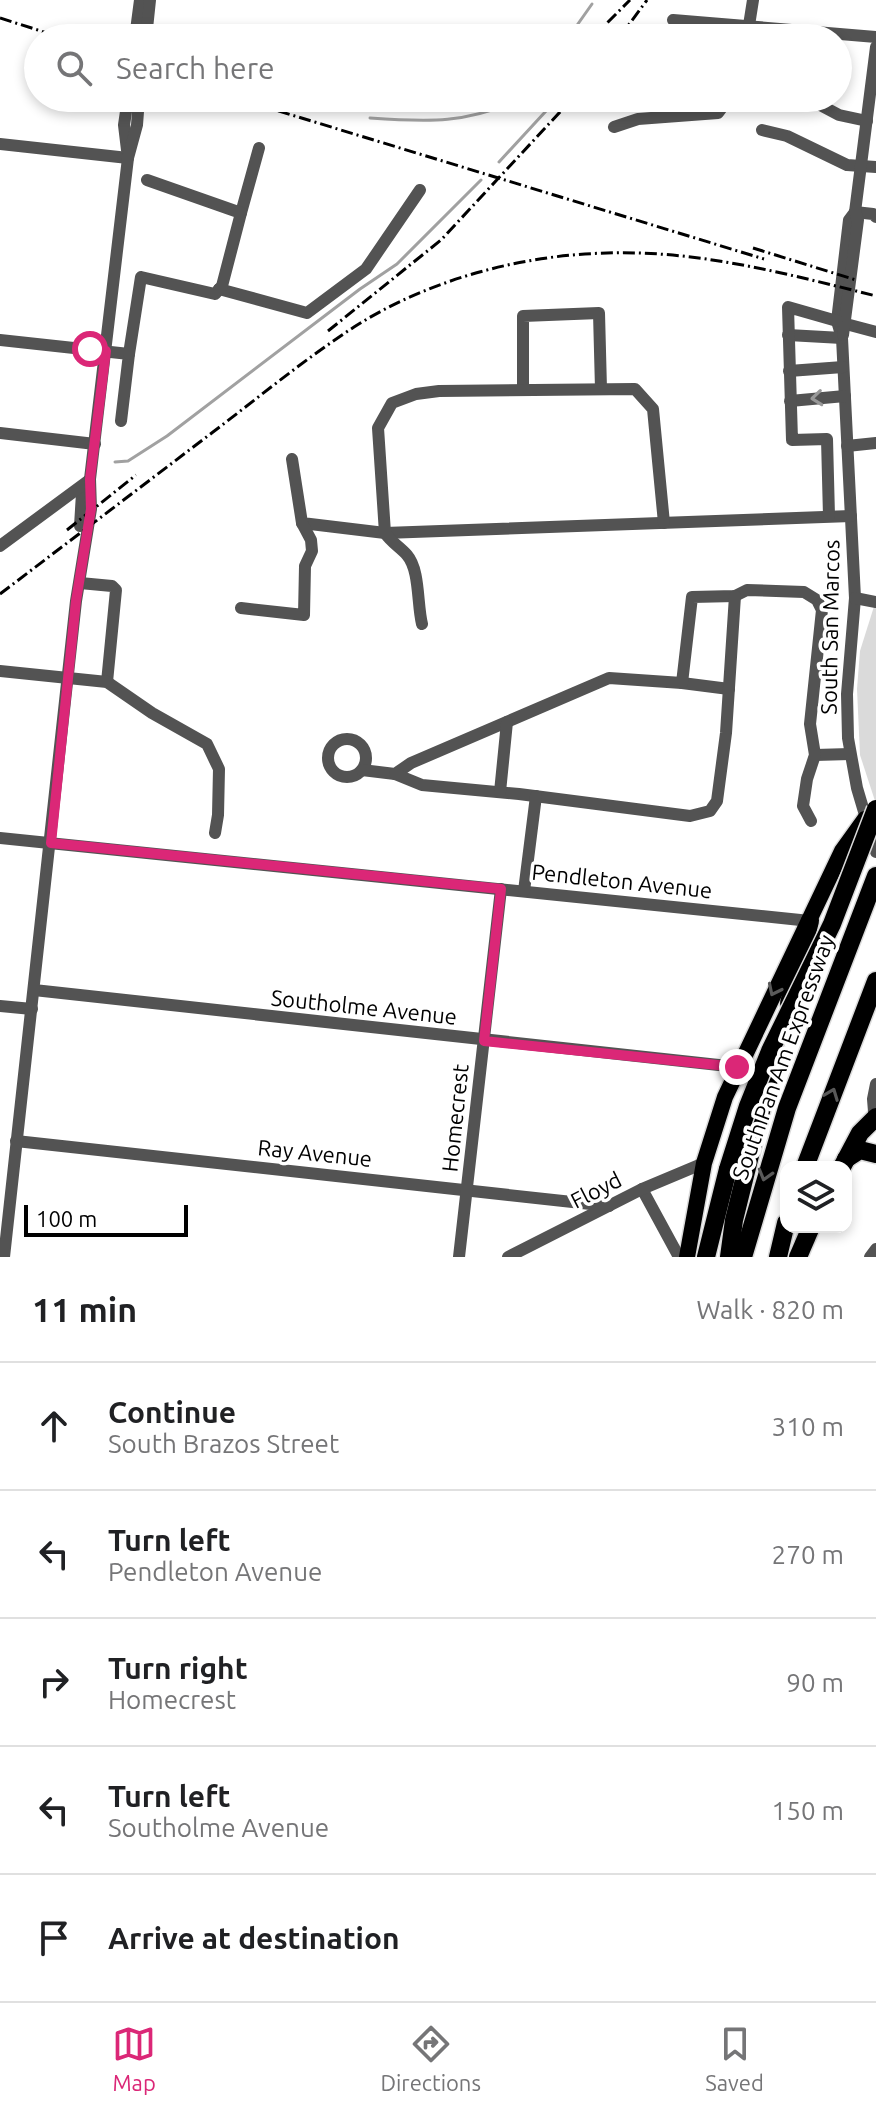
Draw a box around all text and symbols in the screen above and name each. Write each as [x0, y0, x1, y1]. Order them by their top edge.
search box [24, 24, 852, 112]
icon: search [52, 46, 96, 90]
text: Search here [116, 51, 275, 85]
route start [72, 331, 108, 367]
one-way arrow [810, 390, 823, 407]
street label: South San Marcos [815, 539, 844, 715]
street label: Pendleton Avenue [531, 859, 714, 902]
street label: South Pan Am Expressway [727, 931, 839, 1183]
one-way arrow [768, 982, 784, 997]
street label: Southolme Avenue [270, 984, 458, 1029]
route end [719, 1049, 755, 1085]
street label: Homecrest [436, 1062, 473, 1173]
one-way arrow [822, 1088, 839, 1102]
street label: Ray Avenue [257, 1134, 373, 1171]
map controls [780, 1161, 852, 1233]
button: layers [780, 1161, 852, 1233]
street label: Floyd [566, 1166, 625, 1213]
one-way arrow [758, 1168, 774, 1182]
scale bar [24, 1201, 188, 1237]
text: 100 m [36, 1206, 97, 1231]
text: 11 min [32, 1290, 137, 1328]
text: Walk · 820 m [696, 1295, 844, 1324]
text: Continue [108, 1395, 236, 1429]
icon: ahead [32, 1404, 76, 1448]
text: 310 m [772, 1412, 844, 1441]
text: South Brazos Street [108, 1429, 339, 1458]
text: Turn left [108, 1523, 230, 1557]
icon: left [32, 1532, 76, 1576]
text: 270 m [772, 1540, 844, 1569]
text: Pendleton Avenue [108, 1557, 322, 1586]
text: Turn right [108, 1651, 248, 1685]
icon: right [32, 1660, 76, 1704]
text: 90 m [786, 1668, 844, 1697]
text: Homecrest [108, 1685, 236, 1714]
text: Turn left [108, 1779, 230, 1813]
icon: left [32, 1788, 76, 1832]
text: 150 m [772, 1796, 844, 1825]
text: Southolme Avenue [108, 1813, 329, 1842]
icon: arrive [32, 1916, 76, 1960]
text: Arrive at destination [108, 1921, 400, 1955]
tab: Map [112, 2022, 156, 2095]
tab: Directions [380, 2022, 481, 2095]
tab: Saved [705, 2022, 764, 2095]

